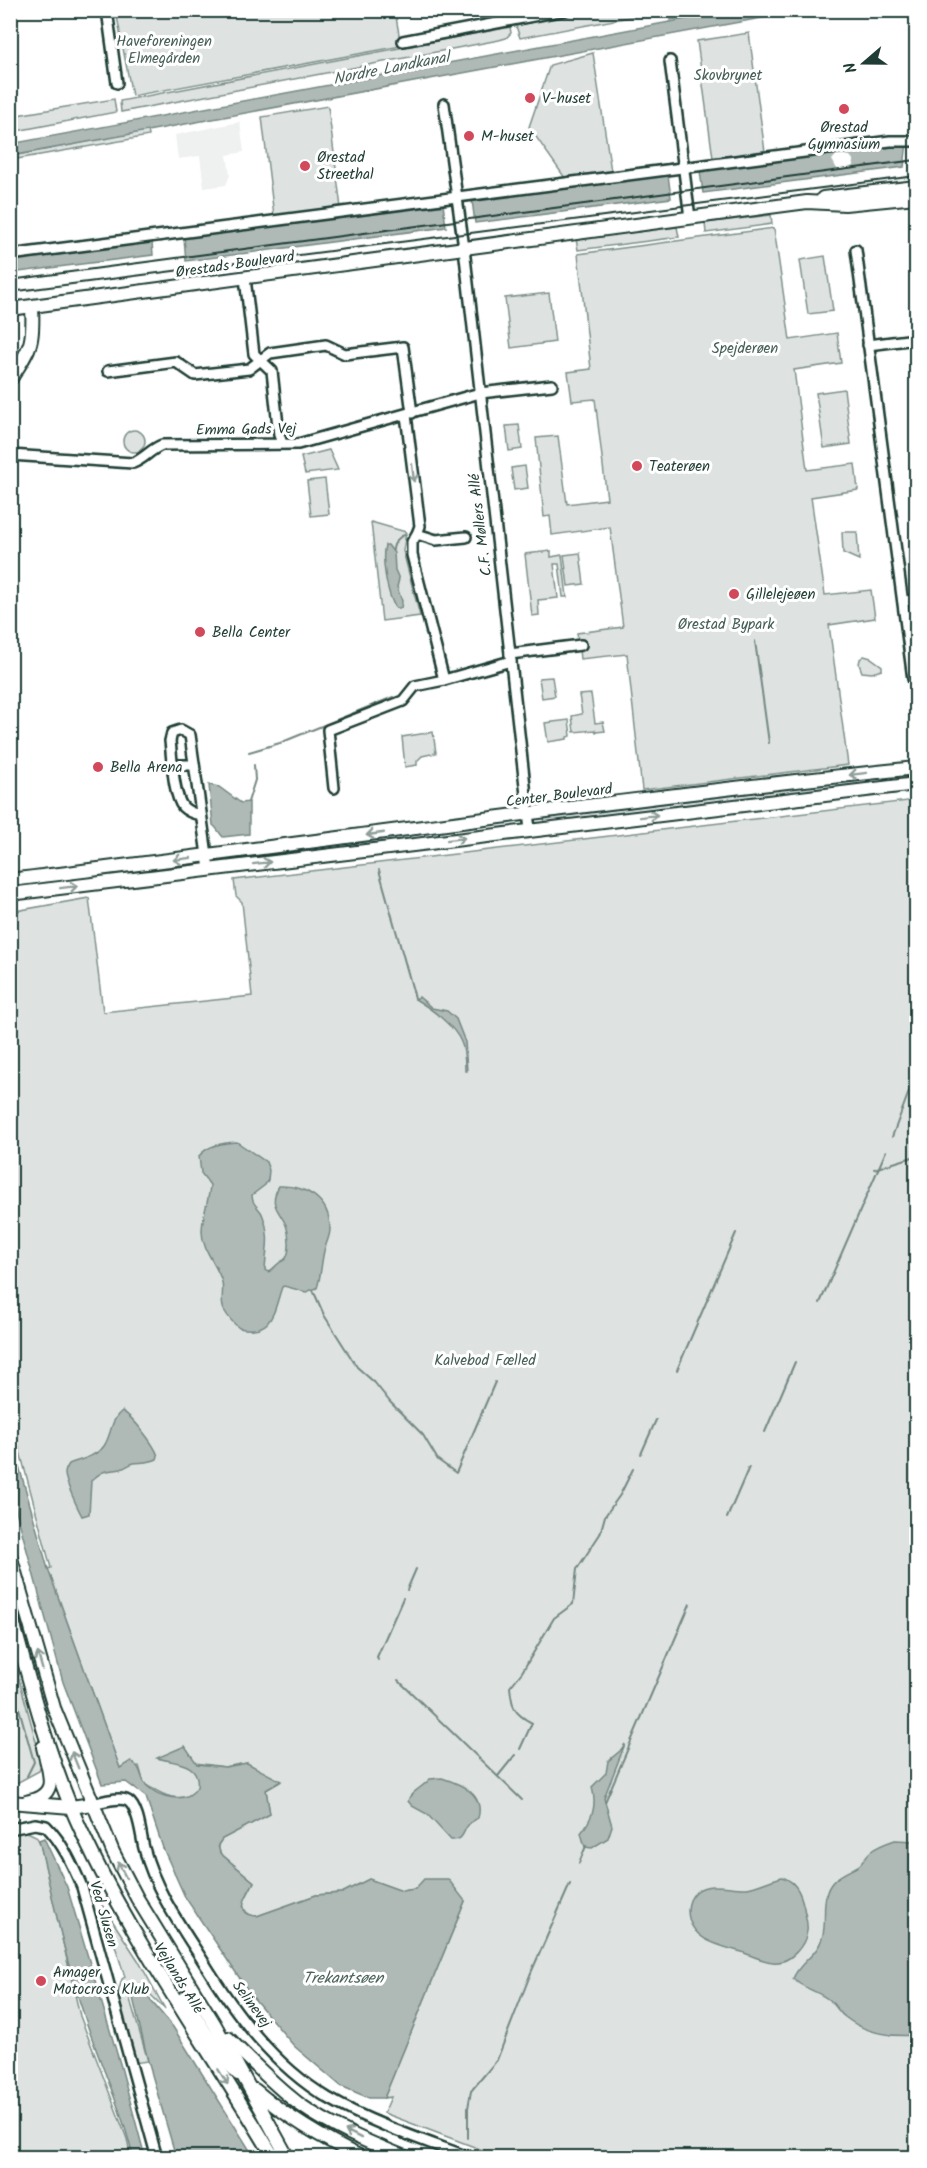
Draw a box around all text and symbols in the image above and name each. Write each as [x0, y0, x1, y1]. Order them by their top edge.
park label: Haveforeningen Elmegården [116, 30, 212, 71]
north arrow [834, 33, 894, 93]
water label: Nordre Landkanal [331, 44, 455, 92]
text: N [838, 59, 865, 77]
park label: Skovbrynet [694, 64, 762, 88]
place label: V-huset [542, 87, 591, 111]
marker: V-huset [523, 91, 537, 105]
marker: Ørestad Gymnasium [837, 102, 851, 116]
place label: Ørestad Gymnasium [808, 116, 880, 157]
place label: M-huset [481, 125, 534, 149]
marker: M-huset [462, 129, 476, 143]
place label: Ørestad Streethal [317, 146, 374, 187]
marker: Ørestad Streethal [298, 159, 312, 173]
street label: Ørestads Boulevard [174, 245, 297, 285]
park label: Spejderøen [712, 337, 778, 361]
street label: Emma Gads Vej [196, 417, 298, 443]
place label: Teaterøen [649, 455, 710, 479]
marker: Teaterøen [630, 459, 644, 473]
one-way arrow [408, 463, 419, 482]
street label: C.F. Møllers Allé [463, 471, 499, 578]
place label: Gillelejeøen [746, 583, 815, 607]
marker: Gillelejeøen [727, 587, 741, 601]
park label: Ørestad Bypark [678, 613, 775, 637]
place label: Bella Center [212, 621, 291, 645]
marker: Bella Center [193, 625, 207, 639]
place label: Bella Arena [110, 756, 183, 780]
marker: Bella Arena [91, 760, 105, 774]
one-way arrow [849, 769, 869, 780]
street label: Center Boulevard [505, 777, 614, 814]
one-way arrow [639, 811, 659, 822]
one-way arrow [366, 828, 386, 839]
one-way arrow [445, 834, 465, 845]
one-way arrow [172, 854, 192, 865]
one-way arrow [252, 857, 272, 868]
one-way arrow [58, 881, 78, 892]
park label: Kalvebod Fælled [434, 1349, 536, 1373]
one-way arrow [34, 1652, 45, 1671]
one-way arrow [69, 1751, 80, 1770]
one-way arrow [116, 1861, 127, 1879]
street label: Ved Slusen [82, 1878, 124, 1950]
street label: Vejlands Allé [147, 1938, 210, 2020]
place label: Amager Motocross Klub [53, 1961, 149, 2002]
water label: Trekantsøen [303, 1966, 385, 1991]
marker: Amager Motocross Klub [34, 1974, 48, 1988]
street label: Selinevej [225, 1976, 278, 2034]
one-way arrow [217, 2068, 229, 2084]
one-way arrow [345, 2128, 363, 2140]

